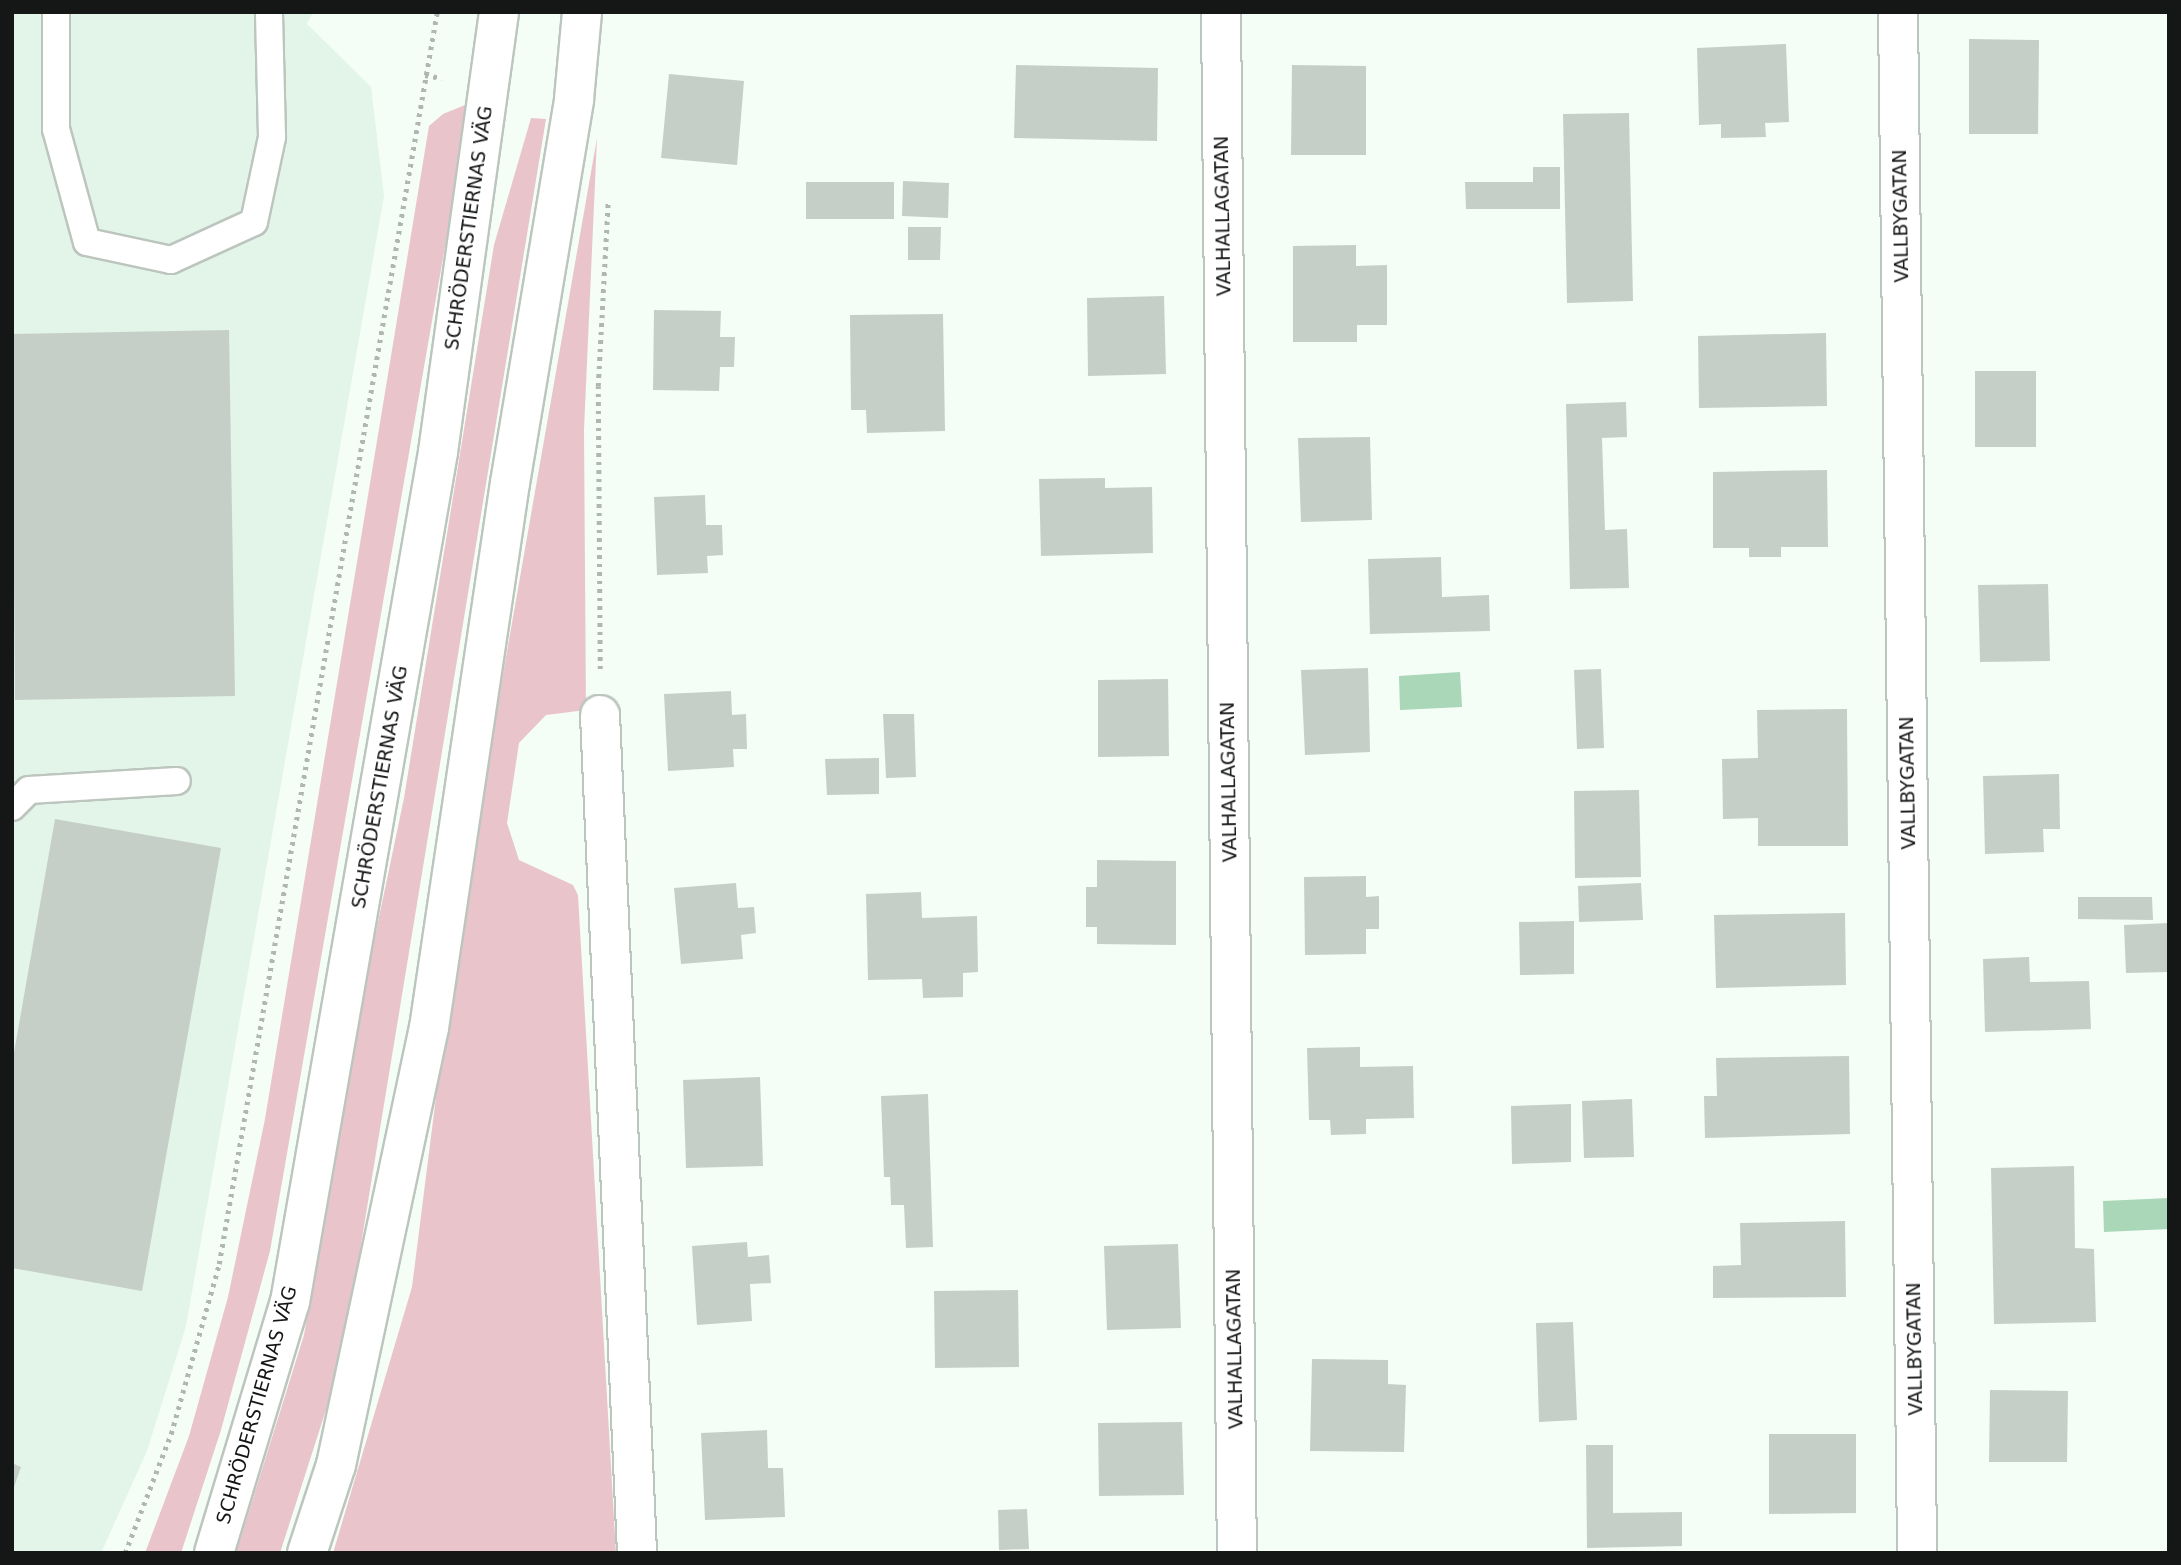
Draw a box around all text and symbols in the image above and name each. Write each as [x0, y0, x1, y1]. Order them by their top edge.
street label: SCHRÖDERSTIERNAS VÄG [441, 104, 497, 352]
street label: VALHALLAGATAN [1210, 136, 1236, 296]
street label: VALLBYGATAN [1888, 149, 1914, 283]
street label: SCHRÖDERSTIERNAS VÄG [347, 664, 413, 910]
street label: VALHALLAGATAN [1216, 702, 1242, 862]
street label: VALLBYGATAN [1895, 716, 1921, 850]
street label: VALHALLAGATAN [1222, 1269, 1248, 1429]
street label: VALLBYGATAN [1902, 1282, 1928, 1416]
street label: SCHRÖDERSTIERNAS VÄG [212, 1283, 302, 1527]

